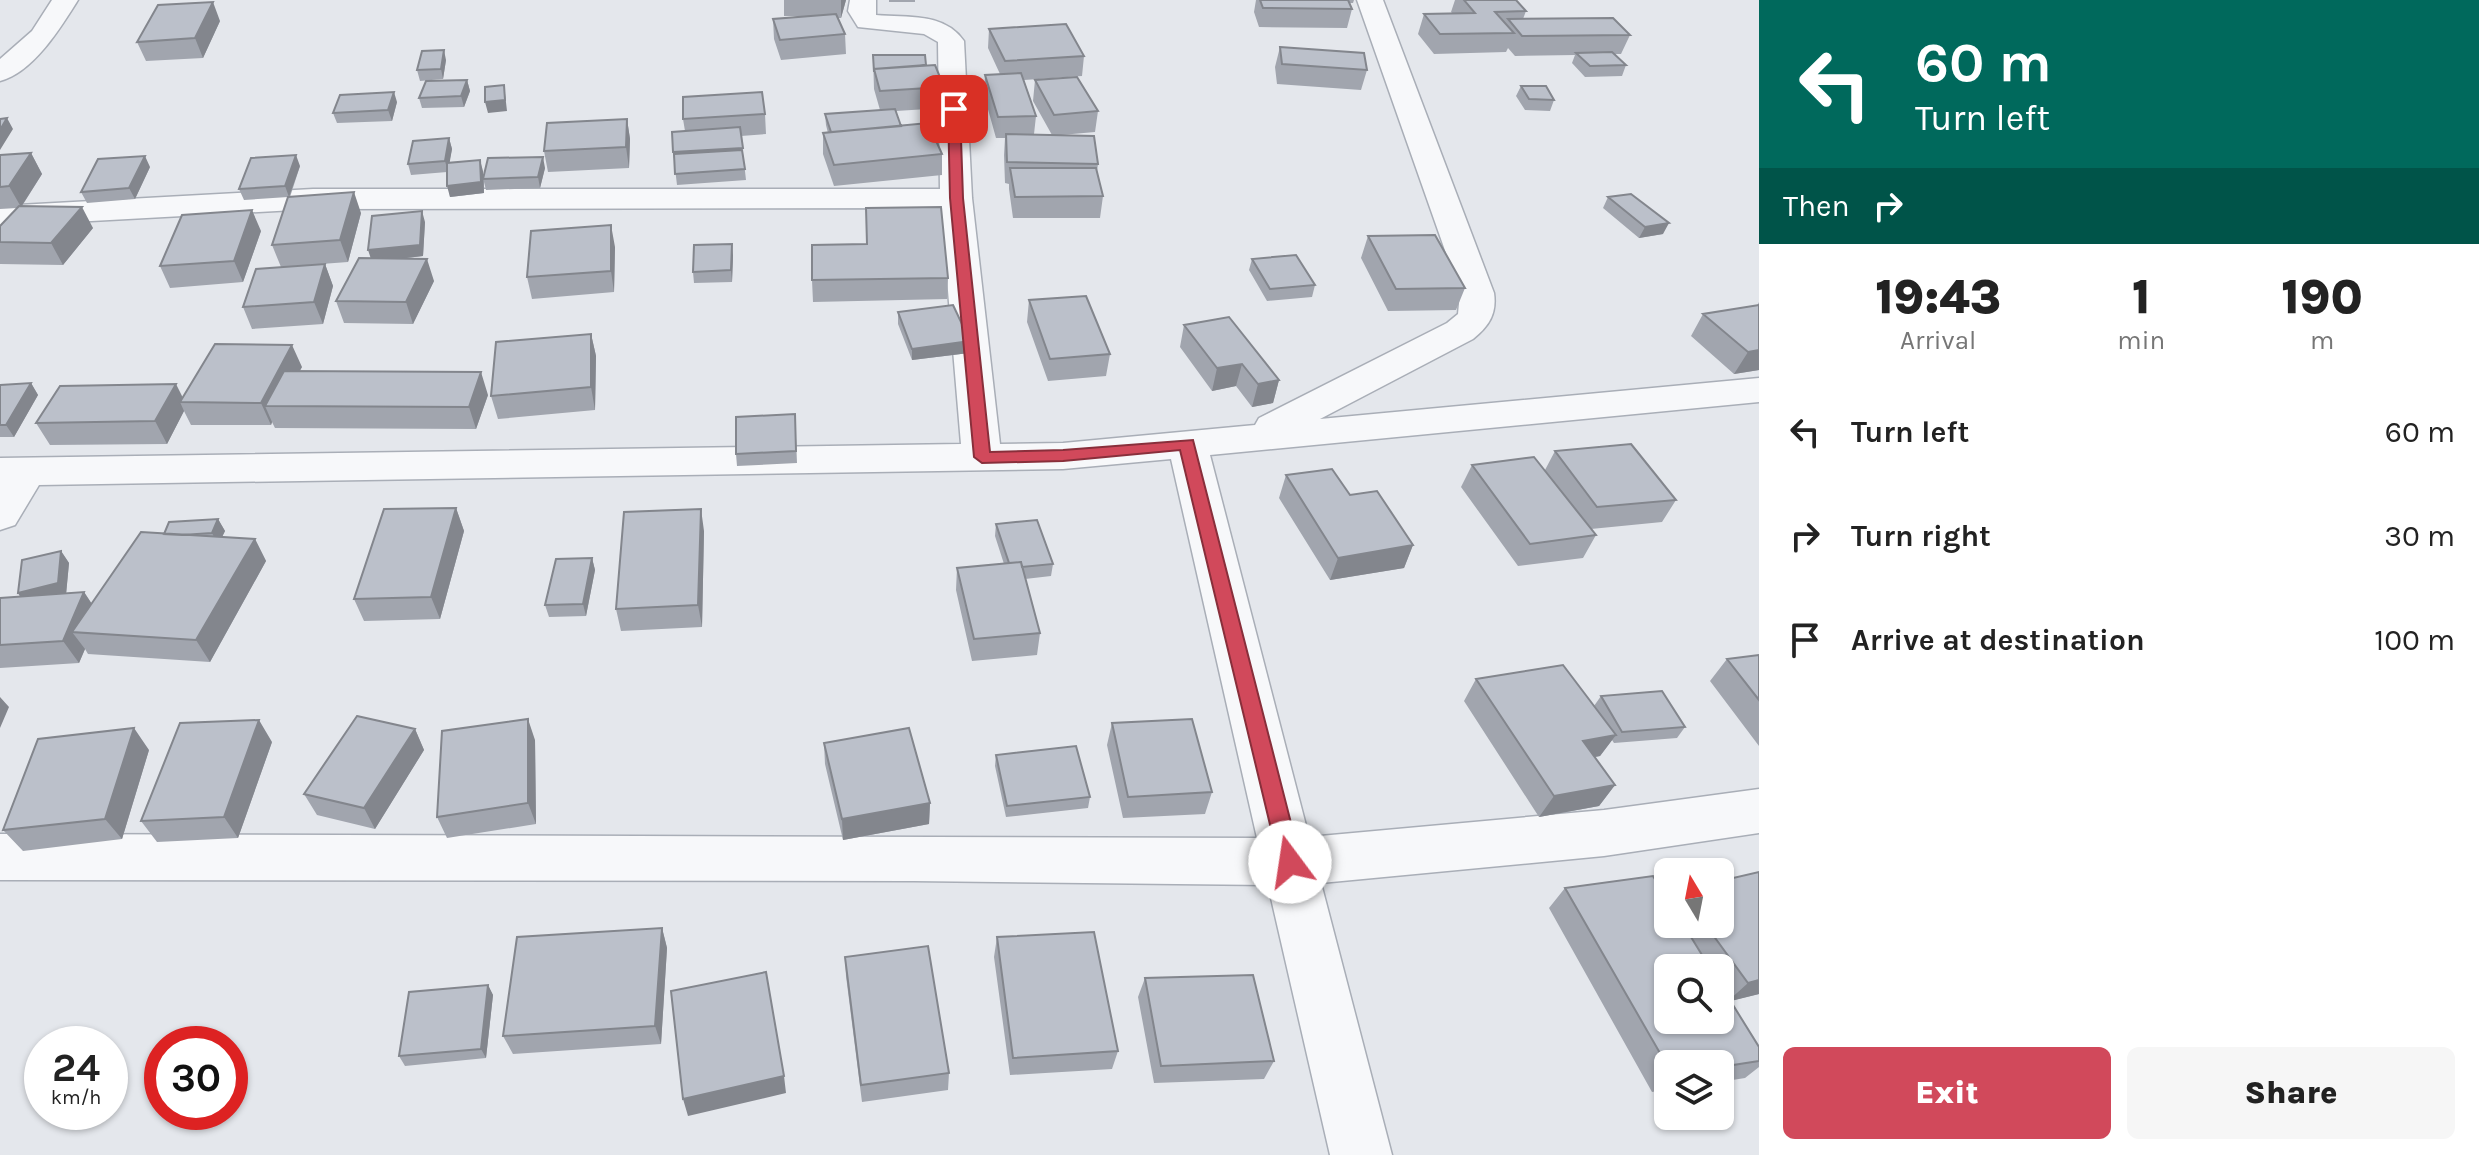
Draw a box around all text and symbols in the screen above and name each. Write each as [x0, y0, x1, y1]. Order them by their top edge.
text: 60 m [1915, 30, 2052, 95]
icon: left [1783, 32, 1887, 136]
pin [920, 75, 988, 143]
icon: arrive [932, 87, 976, 131]
text: Turn left [1915, 97, 2050, 139]
icon: right [1866, 184, 1910, 228]
text: Then [1783, 188, 1850, 224]
text: 19:43 [1875, 269, 2001, 325]
text: 1 [2132, 269, 2150, 325]
text: 190 [2281, 269, 2363, 325]
text: Arrival [1900, 325, 1976, 356]
text: min [2117, 325, 2165, 356]
text: m [2310, 325, 2334, 356]
icon: left [1783, 410, 1827, 454]
text: Turn left [1851, 414, 1969, 450]
text: 60 m [2385, 414, 2455, 450]
icon: right [1783, 514, 1827, 558]
text: Turn right [1851, 518, 1991, 554]
text: 30 m [2384, 518, 2455, 554]
icon: arrive [1783, 618, 1827, 662]
text: Arrive at destination [1851, 622, 2145, 658]
text: 100 m [2374, 622, 2455, 658]
position arrow [1248, 820, 1332, 904]
north arrow [1654, 858, 1734, 938]
map controls [1654, 858, 1734, 1130]
button: search [1654, 954, 1734, 1034]
speed limit sign: 30 [144, 1026, 248, 1130]
text: 24 [52, 1044, 100, 1091]
button: Exit [1783, 1047, 2111, 1139]
button: Share [2127, 1047, 2455, 1139]
button: layers [1654, 1050, 1734, 1130]
text: km/h [51, 1086, 101, 1109]

